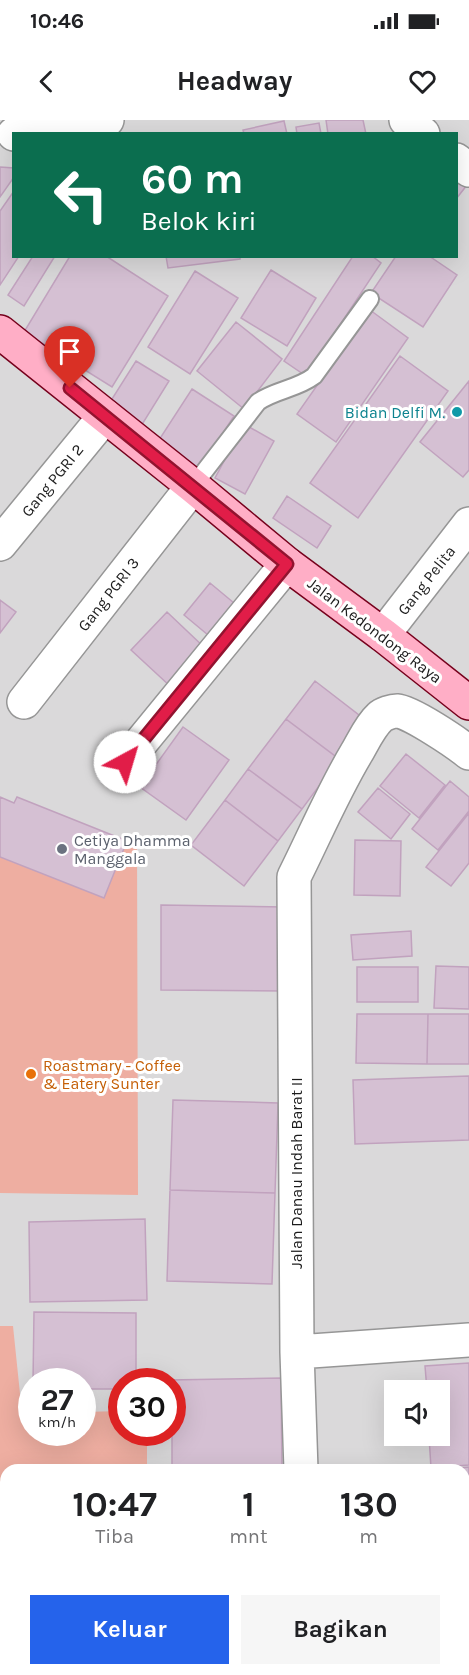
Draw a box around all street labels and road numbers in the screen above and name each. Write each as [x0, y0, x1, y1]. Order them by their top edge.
street label: Gang PGRI 2 [17, 440, 88, 521]
street label: Gang Pelita [393, 542, 459, 619]
street label: Gang PGRI 3 [74, 554, 143, 635]
street label: Jalan Kedondong Raya [304, 574, 446, 687]
street label: Jalan Danau Indah Barat II [287, 1077, 306, 1269]

